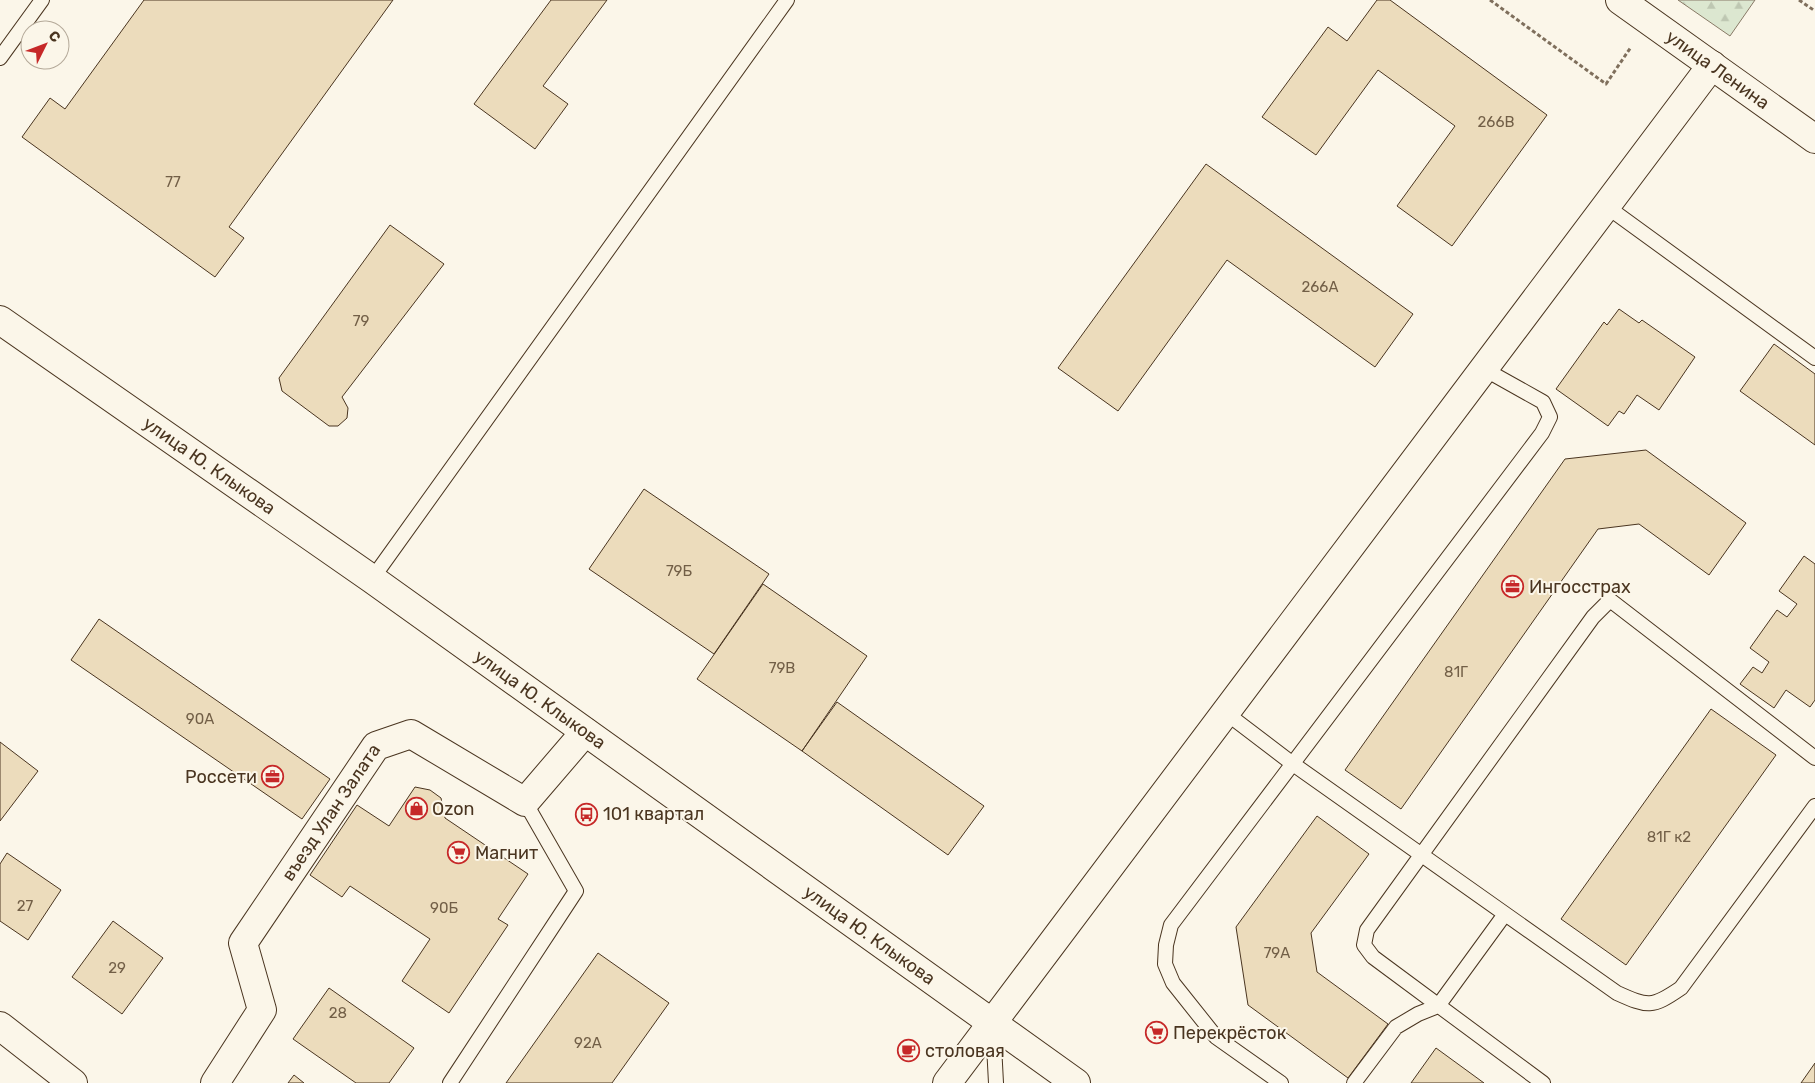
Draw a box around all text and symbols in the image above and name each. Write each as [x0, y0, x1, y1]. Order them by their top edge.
north arrow [20, 20, 70, 70]
street label: улица Ленина [1662, 25, 1774, 114]
text: С [45, 27, 64, 46]
house number: 266В [1478, 113, 1514, 131]
house number: 77 [165, 173, 181, 191]
house number: 266А [1302, 278, 1338, 296]
house number: 79 [353, 312, 369, 330]
street label: улица Ю. Клыкова [139, 412, 280, 519]
house number: 79Б [666, 562, 692, 580]
office icon: Ингосстрах [1501, 575, 1525, 599]
place label: Ингосстрах [1529, 576, 1631, 598]
street label: улица Ю. Клыкова [470, 645, 610, 754]
house number: 79В [769, 659, 795, 677]
house number: 81Г [1444, 663, 1468, 681]
house number: 90А [186, 710, 214, 728]
street label: въезд Улан Залата [277, 740, 385, 885]
office icon: Россети [261, 765, 285, 789]
place label: Россети [185, 766, 257, 788]
shop icon: Ozon [404, 797, 428, 821]
place label: Ozon [432, 798, 474, 820]
bus stop icon: 101 квартал [575, 802, 599, 826]
place label: 101 квартал [603, 803, 704, 825]
house number: 81Г к2 [1647, 828, 1691, 846]
supermarket icon: Магнит [447, 841, 471, 865]
place label: Магнит [475, 842, 538, 864]
street label: улица Ю. Клыкова [799, 881, 939, 990]
house number: 27 [17, 897, 34, 915]
house number: 90Б [430, 899, 458, 917]
house number: 79А [1264, 944, 1290, 962]
house number: 29 [108, 959, 126, 977]
house number: 28 [329, 1004, 347, 1022]
supermarket icon: Перекрёсток [1145, 1021, 1169, 1045]
place label: Перекрёсток [1173, 1022, 1287, 1044]
house number: 92А [574, 1034, 602, 1052]
cafe icon: столовая [897, 1039, 921, 1063]
place label: столовая [925, 1040, 1005, 1062]

